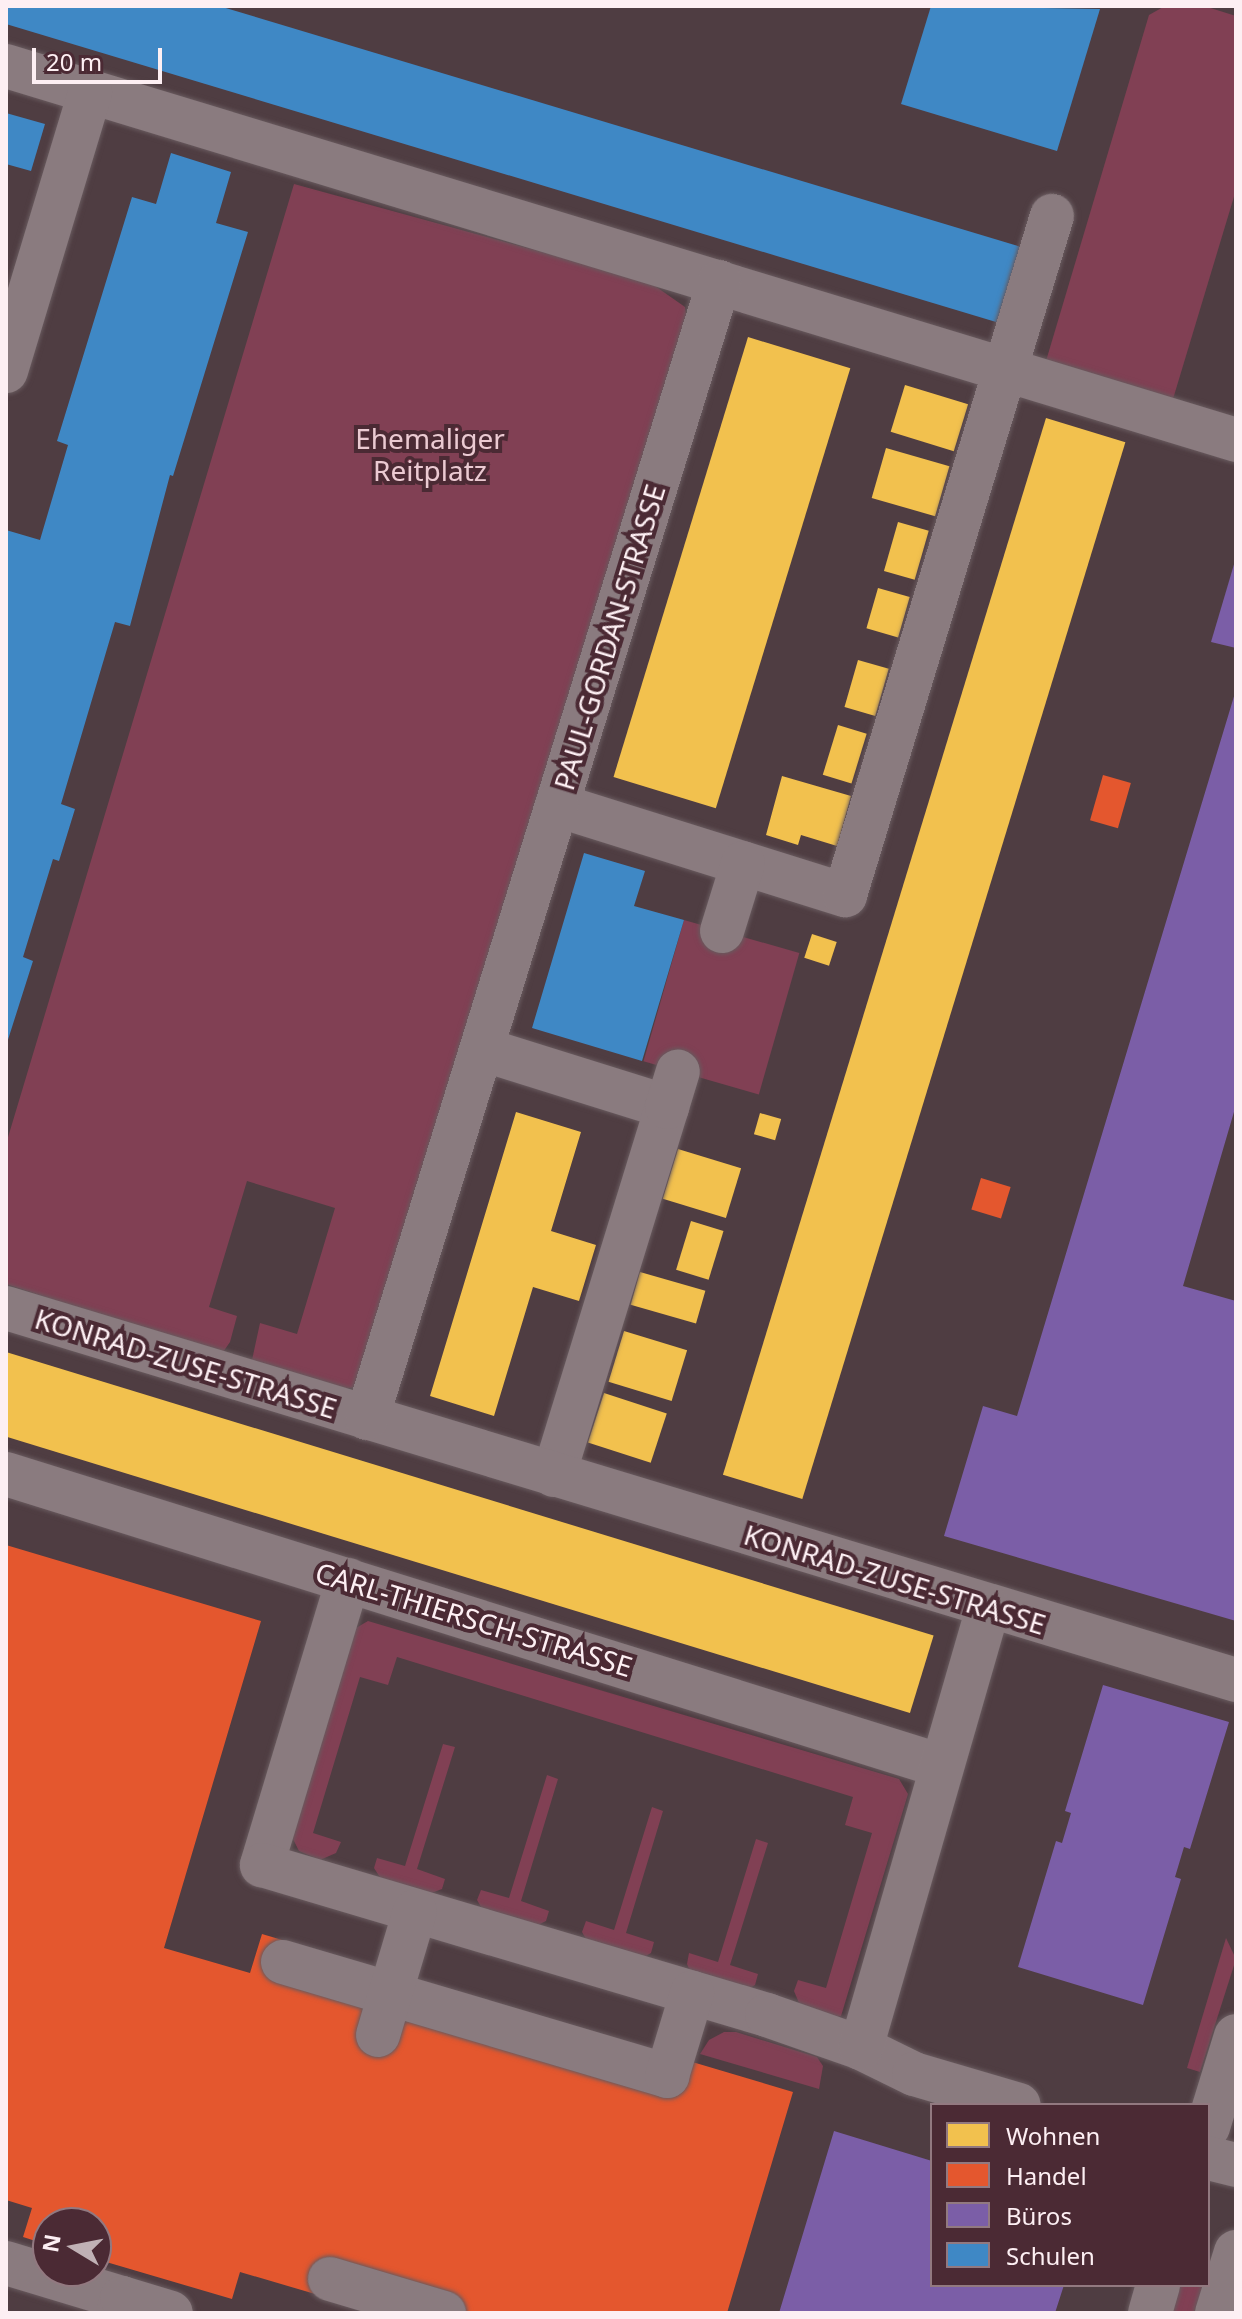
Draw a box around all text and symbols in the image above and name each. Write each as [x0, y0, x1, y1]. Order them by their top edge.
scale bar [36, 32, 166, 82]
text: 20 m [46, 45, 102, 78]
park label: Ehemaliger Reitplatz [355, 421, 505, 487]
street label: PAUL-GORDAN-STRASSE [546, 480, 672, 794]
street label: KONRAD-ZUSE-STRASSE [31, 1301, 341, 1425]
street label: KONRAD-ZUSE-STRASSE [740, 1517, 1050, 1641]
street label: CARL-THIERSCH-STRASSE [311, 1555, 637, 1683]
legend [930, 2103, 1210, 2287]
text: Wohnen [1006, 2119, 1100, 2152]
text: Handel [1006, 2159, 1087, 2192]
text: Büros [1006, 2199, 1072, 2232]
north arrow [32, 2207, 112, 2287]
text: N [34, 2232, 67, 2255]
text: Schulen [1006, 2239, 1095, 2272]

